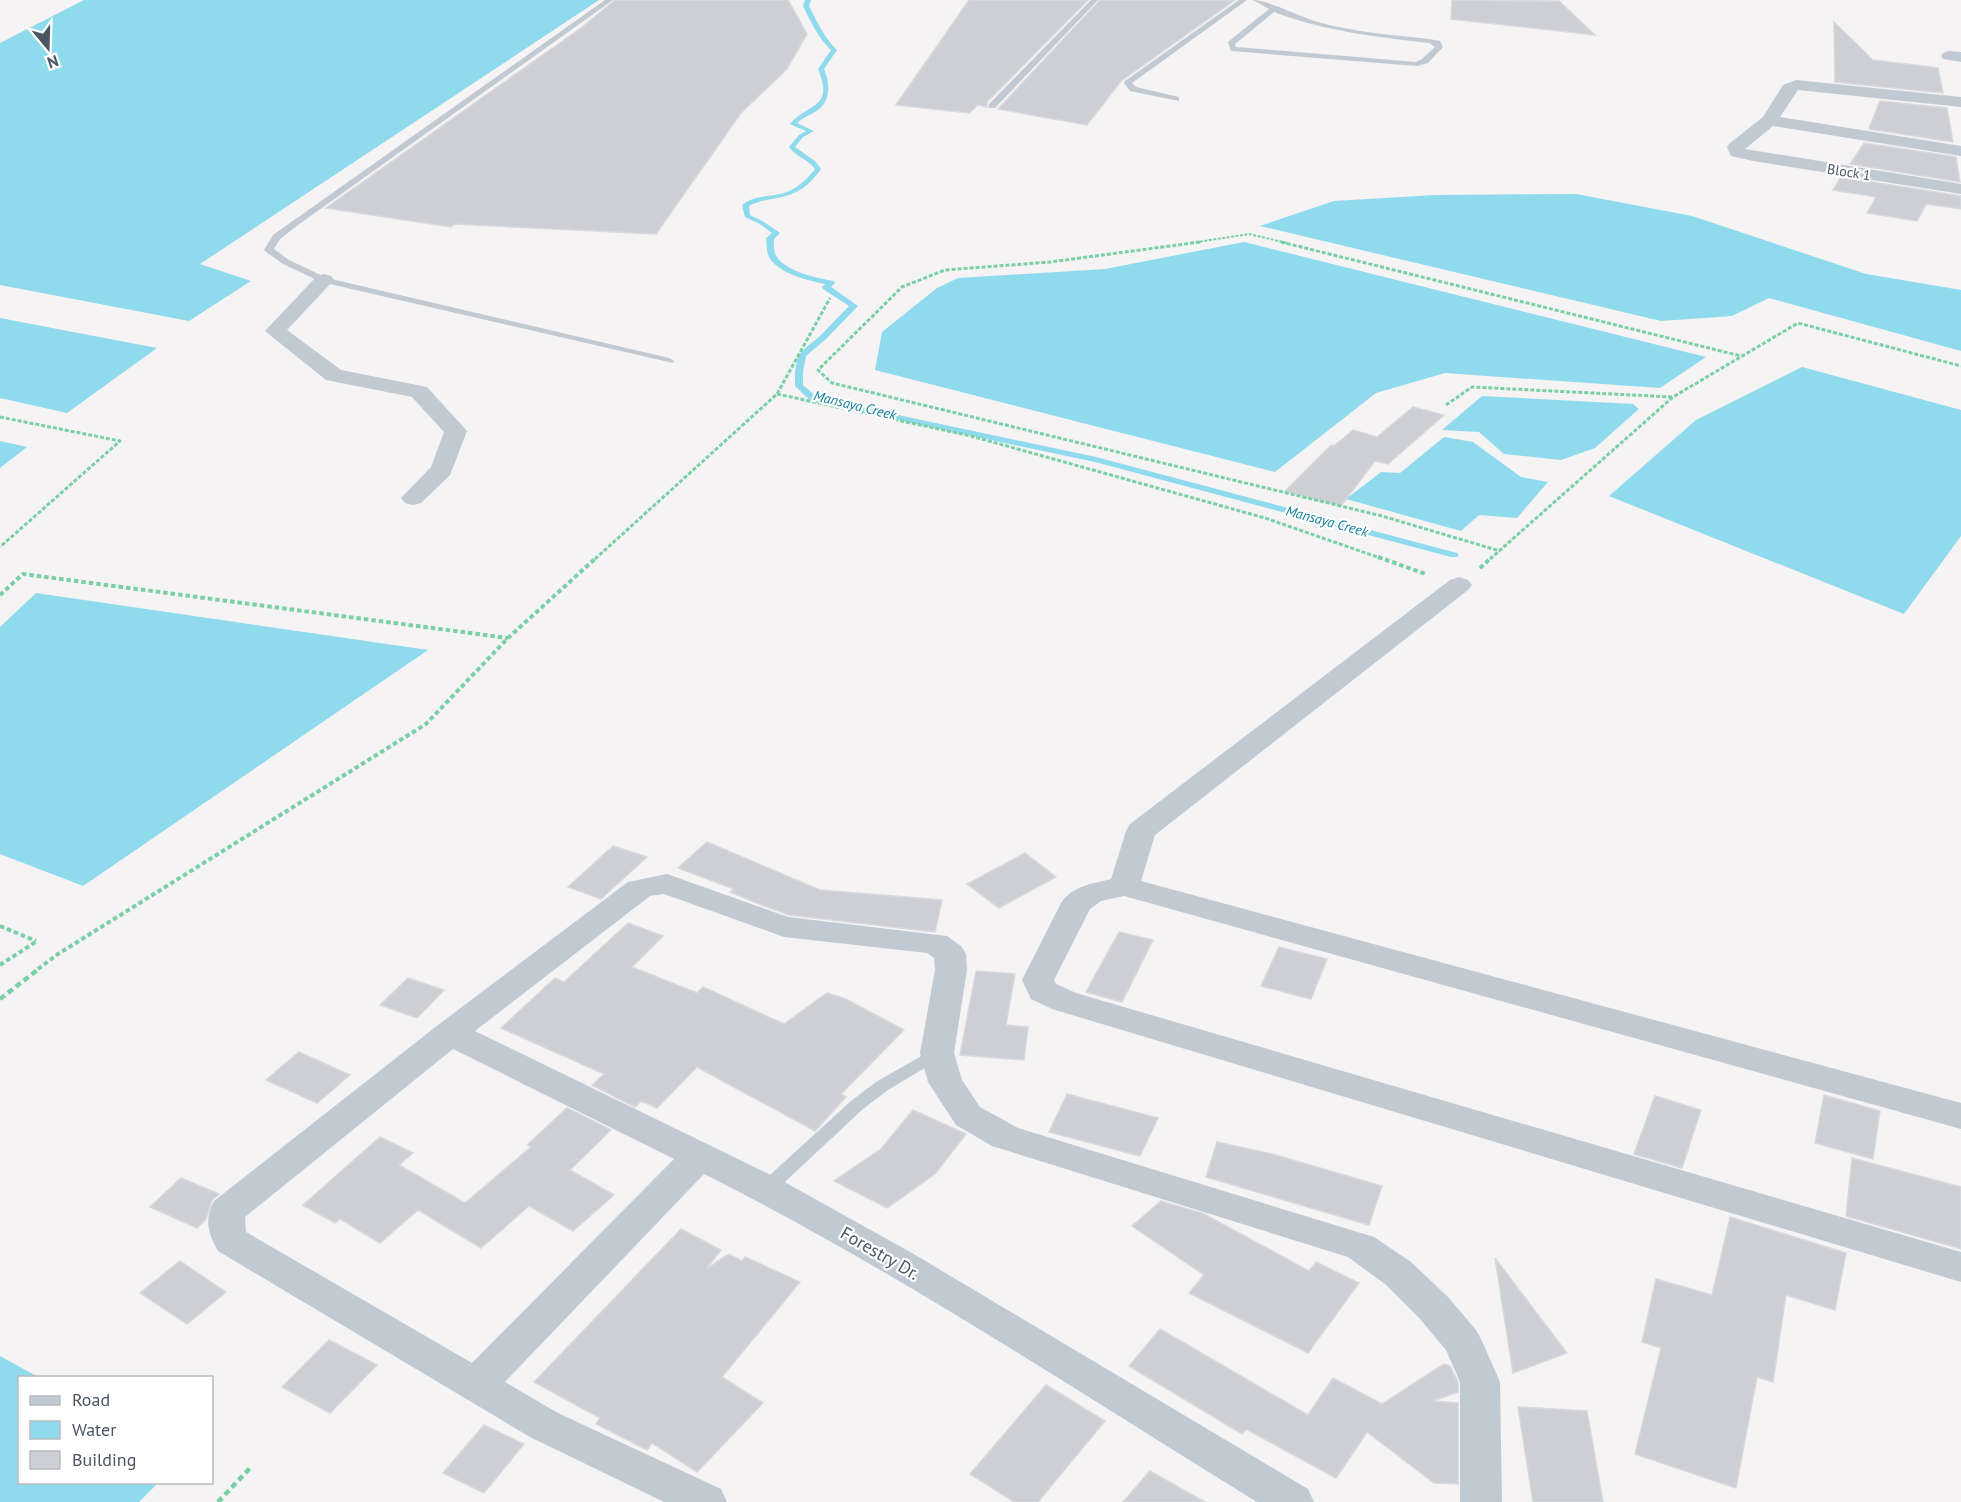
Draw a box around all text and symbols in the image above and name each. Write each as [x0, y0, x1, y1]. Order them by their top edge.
north arrow [18, 18, 78, 78]
text: N [45, 51, 61, 73]
street label: Block 1 [1826, 160, 1872, 184]
water label: Mansaya Creek [812, 386, 899, 424]
water label: Mansaya Creek [1284, 501, 1371, 541]
street label: Forestry Dr. [836, 1221, 924, 1285]
legend [18, 1376, 213, 1484]
text: Road [72, 1388, 110, 1411]
text: Water [72, 1418, 116, 1441]
text: Building [72, 1448, 136, 1471]

